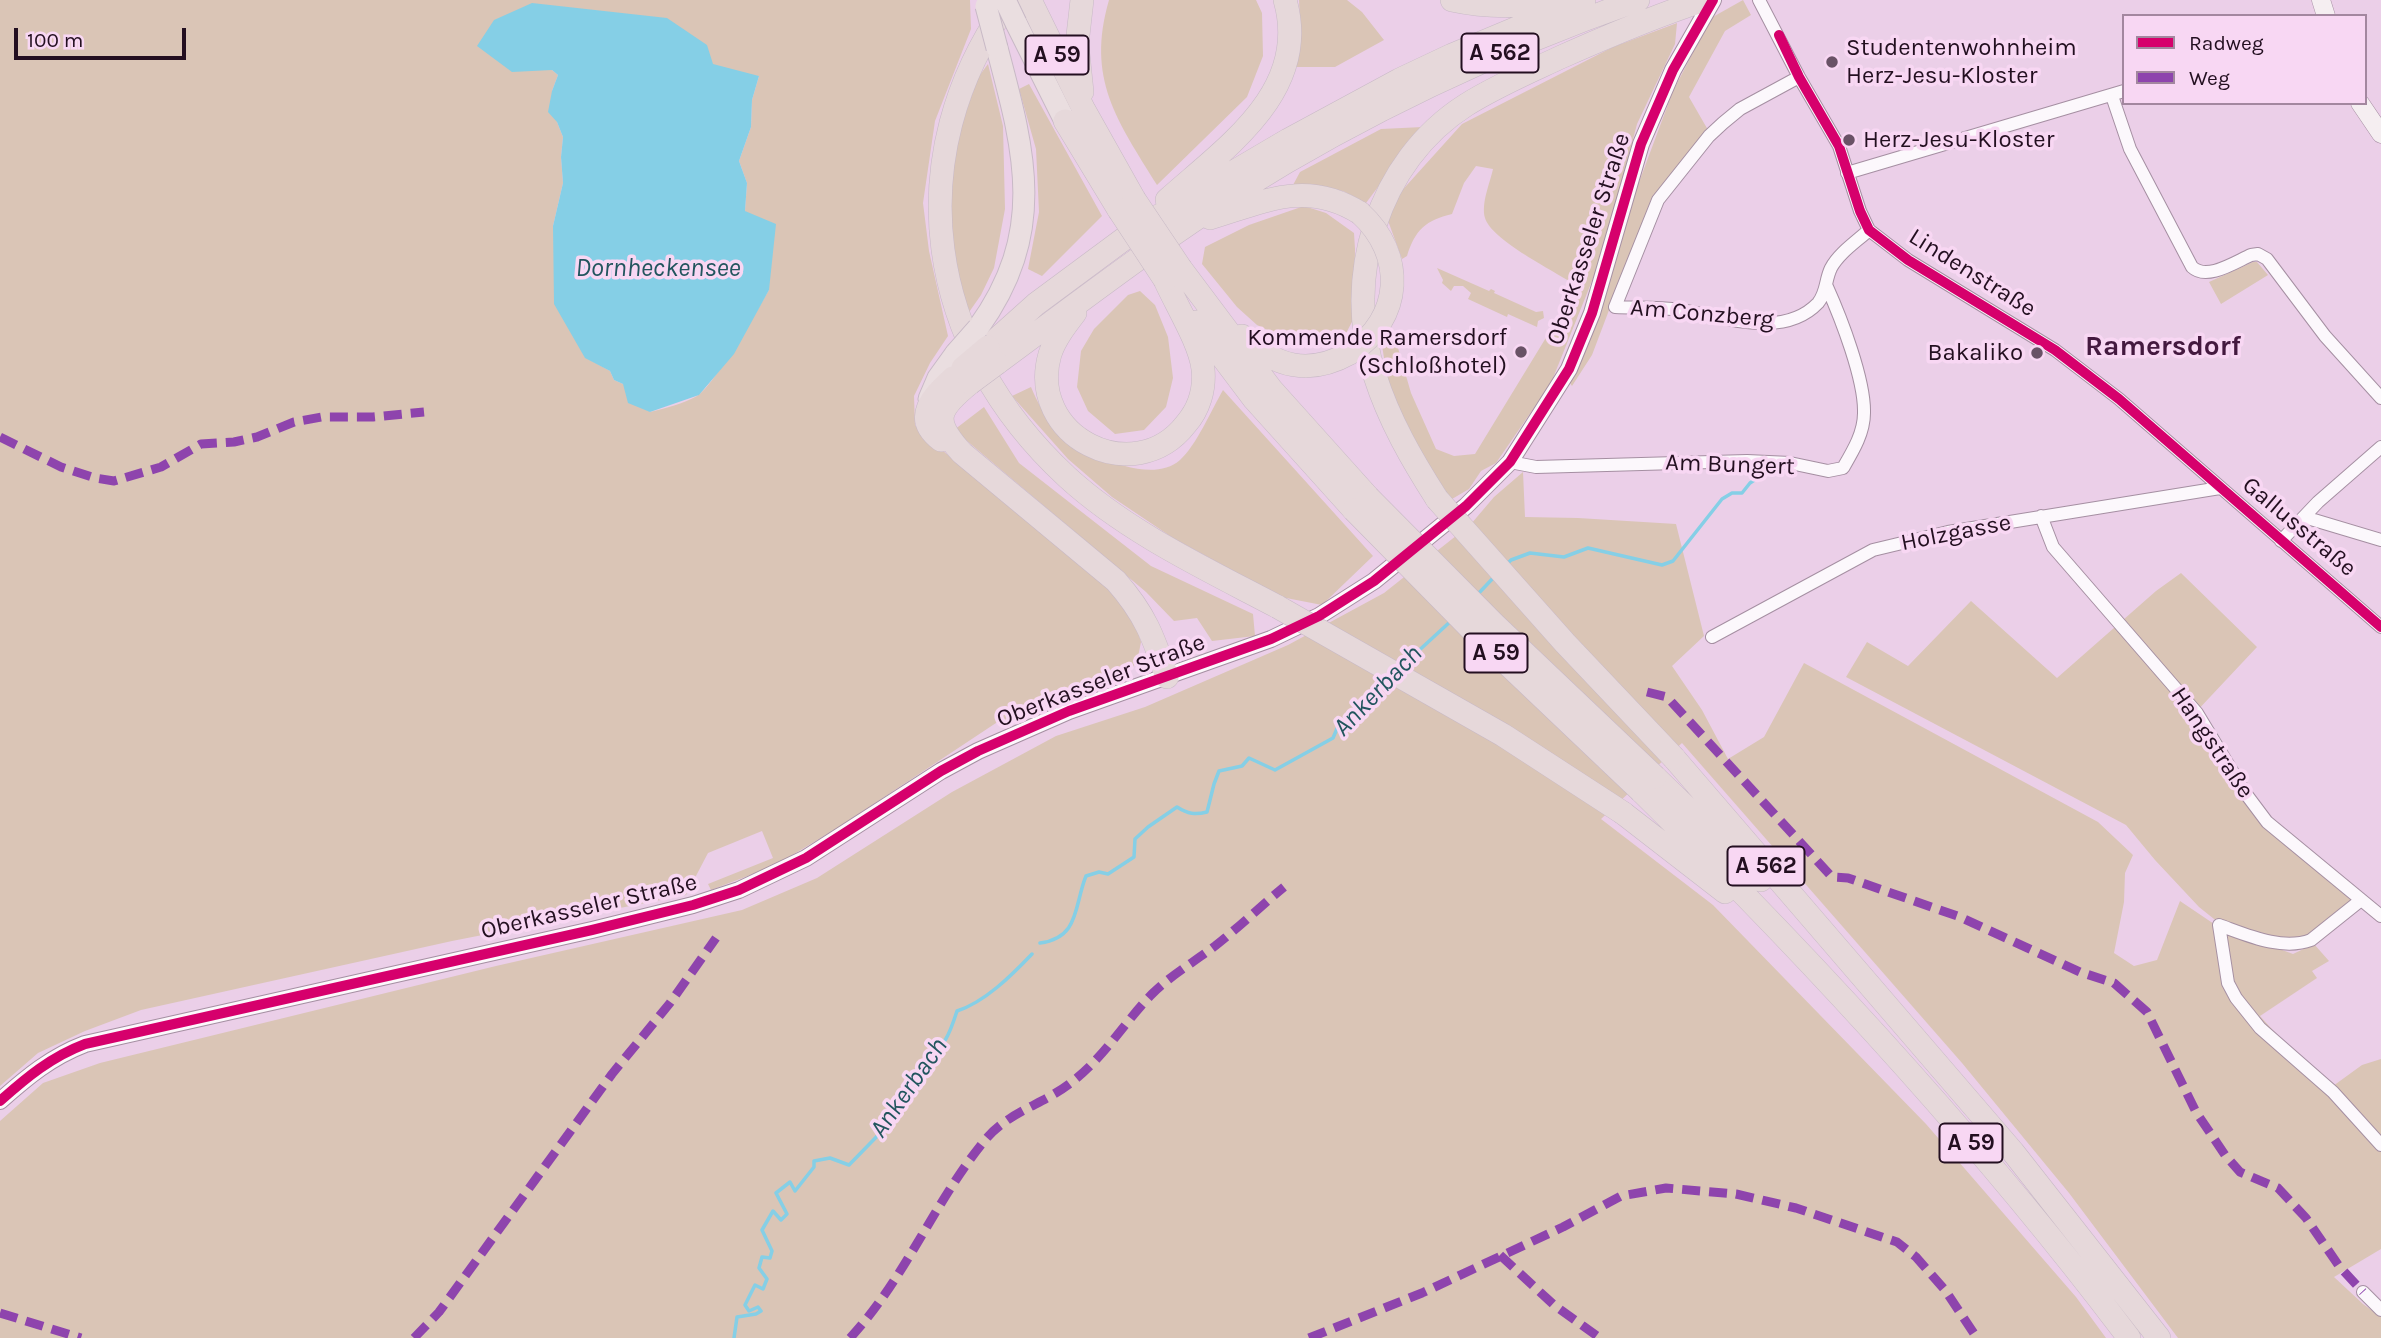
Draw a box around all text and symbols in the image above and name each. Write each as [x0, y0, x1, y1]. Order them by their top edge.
scale bar [18, 14, 189, 58]
legend [2122, 14, 2367, 105]
text: 100 m [27, 28, 84, 52]
text: Radweg [2189, 31, 2264, 55]
road number: A 562 [1462, 34, 1538, 72]
place label: Studentenwohnheim Herz-Jesu-Kloster [1846, 34, 2077, 90]
road number: A 59 [1026, 36, 1088, 74]
marker: Studentenwohnheim Herz-Jesu-Kloster [1824, 54, 1840, 70]
text: Weg [2189, 66, 2230, 90]
place label: Herz-Jesu-Kloster [1863, 126, 2054, 154]
street label: Oberkasseler Straße [1541, 130, 1637, 348]
marker: Herz-Jesu-Kloster [1841, 132, 1857, 148]
street label: Lindenstraße [1903, 223, 2041, 323]
water label: Dornheckensee [575, 253, 741, 285]
street label: Am Conzberg [1629, 293, 1775, 335]
place label: Kommende Ramersdorf (Schloßhotel) [1247, 324, 1507, 380]
district label: Ramersdorf [2085, 330, 2241, 364]
place label: Bakaliko [1928, 339, 2023, 367]
marker: Kommende Ramersdorf (Schloßhotel) [1513, 344, 1529, 360]
marker: Bakaliko [2029, 345, 2045, 361]
street label: Am Bungert [1665, 448, 1795, 482]
street label: Gallusstraße [2236, 471, 2362, 583]
street label: Holzgasse [1898, 508, 2014, 558]
street label: Oberkasseler Straße [993, 628, 1209, 734]
road number: A 59 [1464, 634, 1528, 673]
water label: Ankerbach [1327, 639, 1429, 743]
street label: Hangstraße [2164, 682, 2260, 804]
road number: A 562 [1728, 846, 1804, 886]
street label: Oberkasseler Straße [478, 868, 700, 946]
water label: Ankerbach [863, 1032, 955, 1144]
road number: A 59 [1940, 1124, 2002, 1162]

